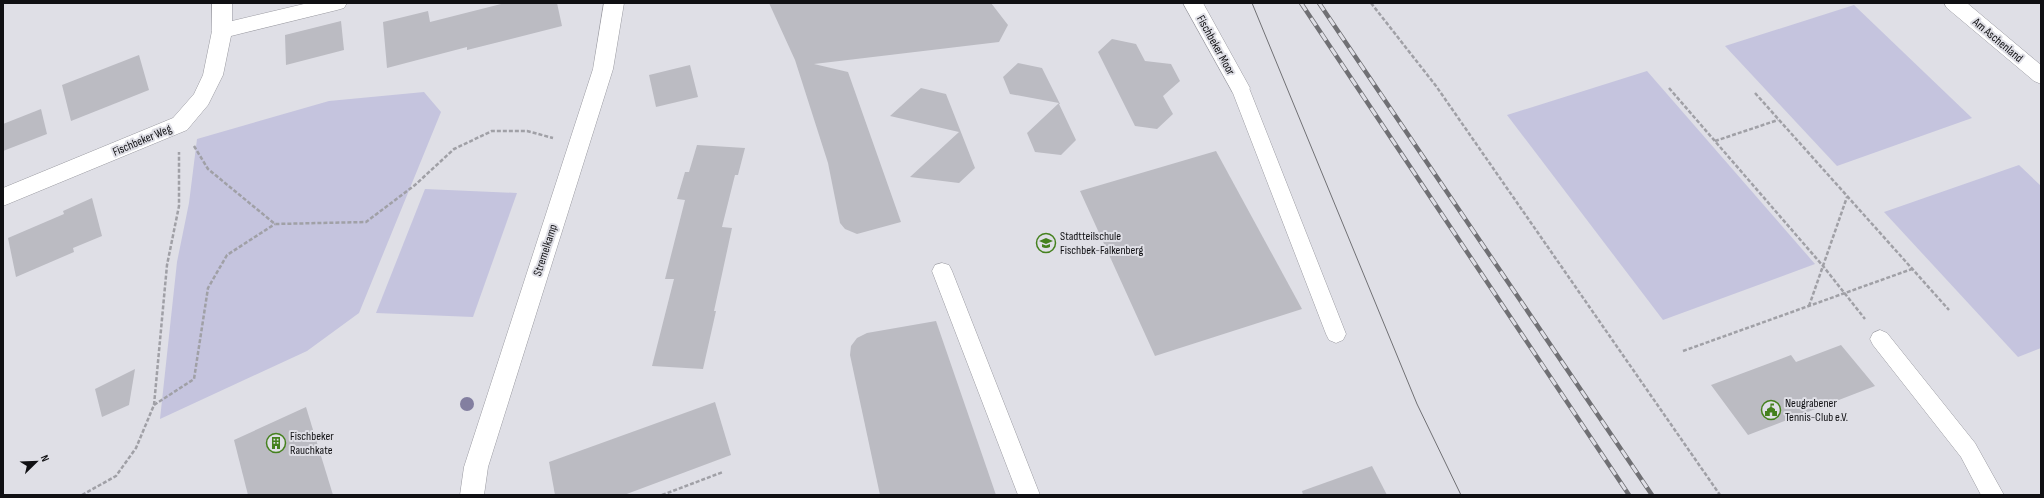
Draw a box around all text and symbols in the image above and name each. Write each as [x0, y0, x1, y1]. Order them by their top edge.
street label: Fischbeker Moor [1193, 13, 1238, 78]
street label: Am Aschenland [1969, 14, 2026, 66]
street label: Fischbeker Weg [110, 121, 174, 160]
street label: Stremelkamp [530, 222, 561, 278]
place label: Stadtteilschule Fischbek-Falkenberg [1060, 229, 1143, 258]
school or university icon: Stadtteilschule Fischbek-Falkenberg [1035, 232, 1057, 254]
place label: Neugrabener Tennis-Club e.V. [1785, 396, 1848, 425]
public building icon: Neugrabener Tennis-Club e.V. [1760, 399, 1782, 421]
place label: Fischbeker Rauchkate [290, 429, 334, 458]
building icon: Fischbeker Rauchkate [265, 432, 287, 454]
north arrow [16, 442, 56, 482]
text: N [38, 453, 52, 464]

